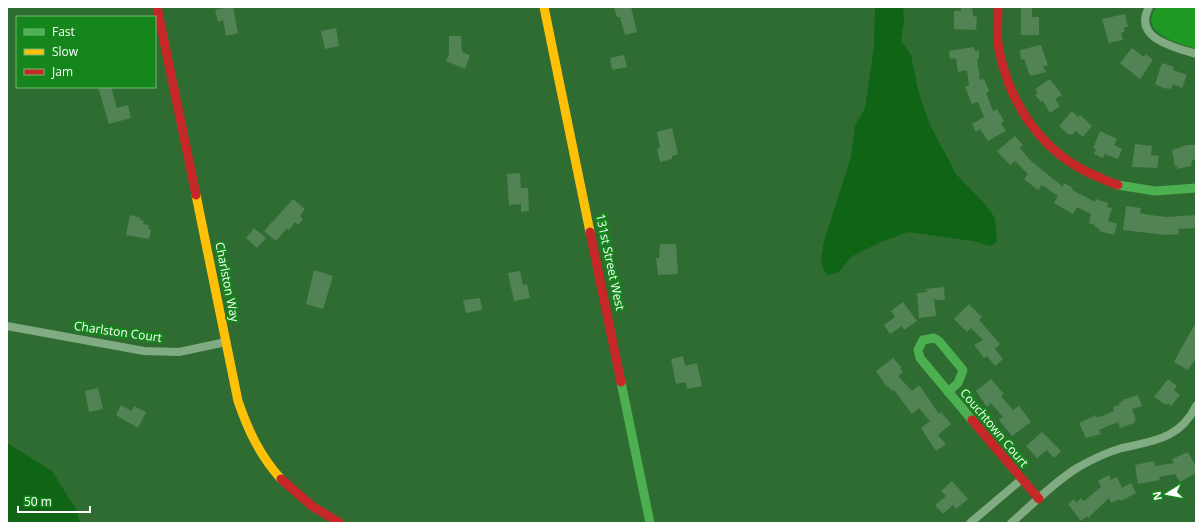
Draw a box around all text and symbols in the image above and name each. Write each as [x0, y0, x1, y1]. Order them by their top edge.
legend [16, 16, 156, 88]
text: Fast [52, 23, 75, 40]
text: Slow [52, 43, 79, 60]
text: Jam [51, 63, 73, 80]
street label: 131st Street West [592, 212, 629, 312]
street label: Charlston Way [211, 241, 244, 324]
street label: Charlston Court [73, 317, 163, 346]
street label: Couchtown Court [956, 385, 1032, 471]
north arrow [1147, 474, 1187, 514]
scale bar [18, 488, 90, 514]
text: N [1148, 490, 1165, 502]
text: 50 m [24, 493, 52, 510]

